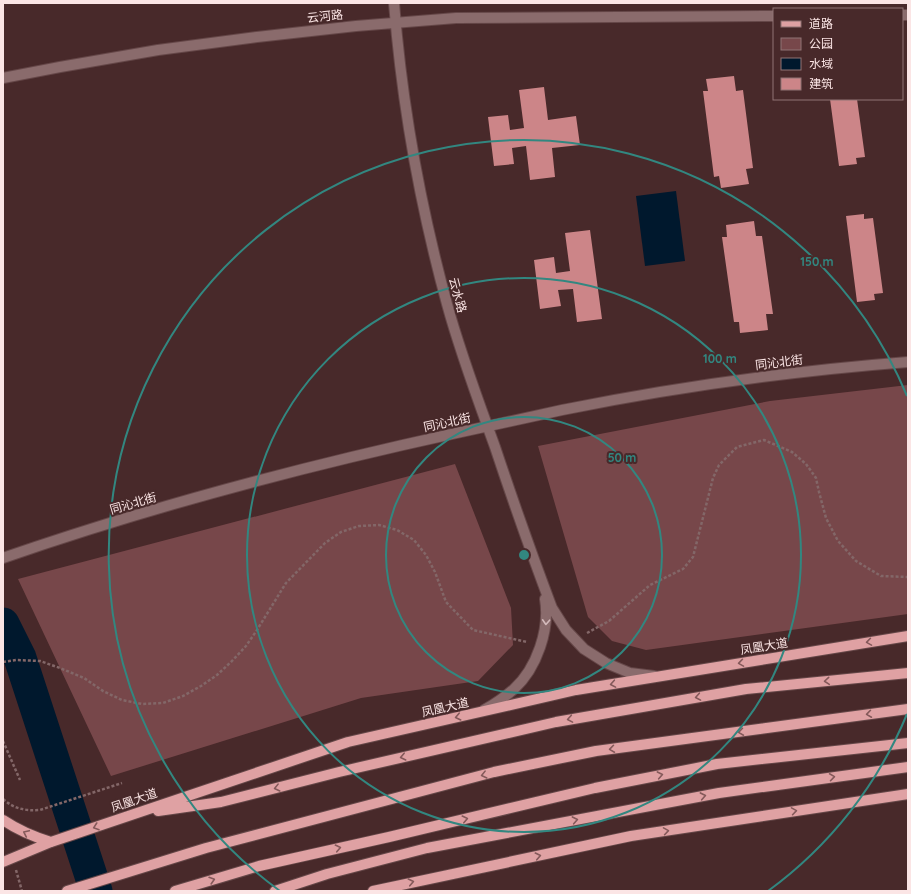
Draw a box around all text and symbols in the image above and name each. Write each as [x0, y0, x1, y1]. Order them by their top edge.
street label: 云河路 [306, 7, 344, 25]
legend [773, 8, 903, 100]
text: 道路 [809, 16, 833, 31]
text: 公园 [809, 36, 833, 51]
text: 水域 [809, 56, 833, 71]
text: 建筑 [809, 76, 833, 91]
text: 150 m [800, 254, 834, 269]
street label: 云水路 [446, 276, 470, 314]
text: 100 m [703, 351, 737, 366]
street label: 同沁北街 [754, 352, 804, 372]
street label: 同沁北街 [422, 410, 472, 434]
text: 50 m [608, 450, 636, 465]
street label: 同沁北街 [108, 489, 158, 517]
centre of rings [517, 548, 531, 562]
one-way arrow [541, 619, 550, 625]
street label: 凤凰大道 [739, 635, 789, 657]
one-way arrow [866, 637, 873, 646]
one-way arrow [738, 658, 744, 667]
one-way arrow [824, 676, 830, 685]
one-way arrow [610, 679, 616, 688]
one-way arrow [695, 692, 702, 701]
street label: 凤凰大道 [420, 694, 470, 720]
one-way arrow [866, 709, 872, 718]
one-way arrow [455, 712, 462, 720]
one-way arrow [567, 714, 573, 723]
one-way arrow [737, 727, 744, 736]
one-way arrow [609, 744, 615, 753]
one-way arrow [400, 753, 407, 761]
one-way arrow [481, 770, 488, 778]
one-way arrow [657, 772, 663, 780]
one-way arrow [828, 773, 835, 782]
one-way arrow [274, 783, 280, 791]
street label: 凤凰大道 [109, 785, 159, 815]
one-way arrow [700, 792, 706, 801]
one-way arrow [791, 807, 797, 816]
one-way arrow [461, 815, 468, 824]
one-way arrow [572, 816, 578, 825]
one-way arrow [93, 822, 100, 831]
one-way arrow [663, 827, 669, 836]
one-way arrow [23, 830, 31, 838]
one-way arrow [335, 845, 342, 853]
one-way arrow [535, 852, 541, 860]
one-way arrow [209, 876, 216, 885]
one-way arrow [408, 879, 414, 887]

